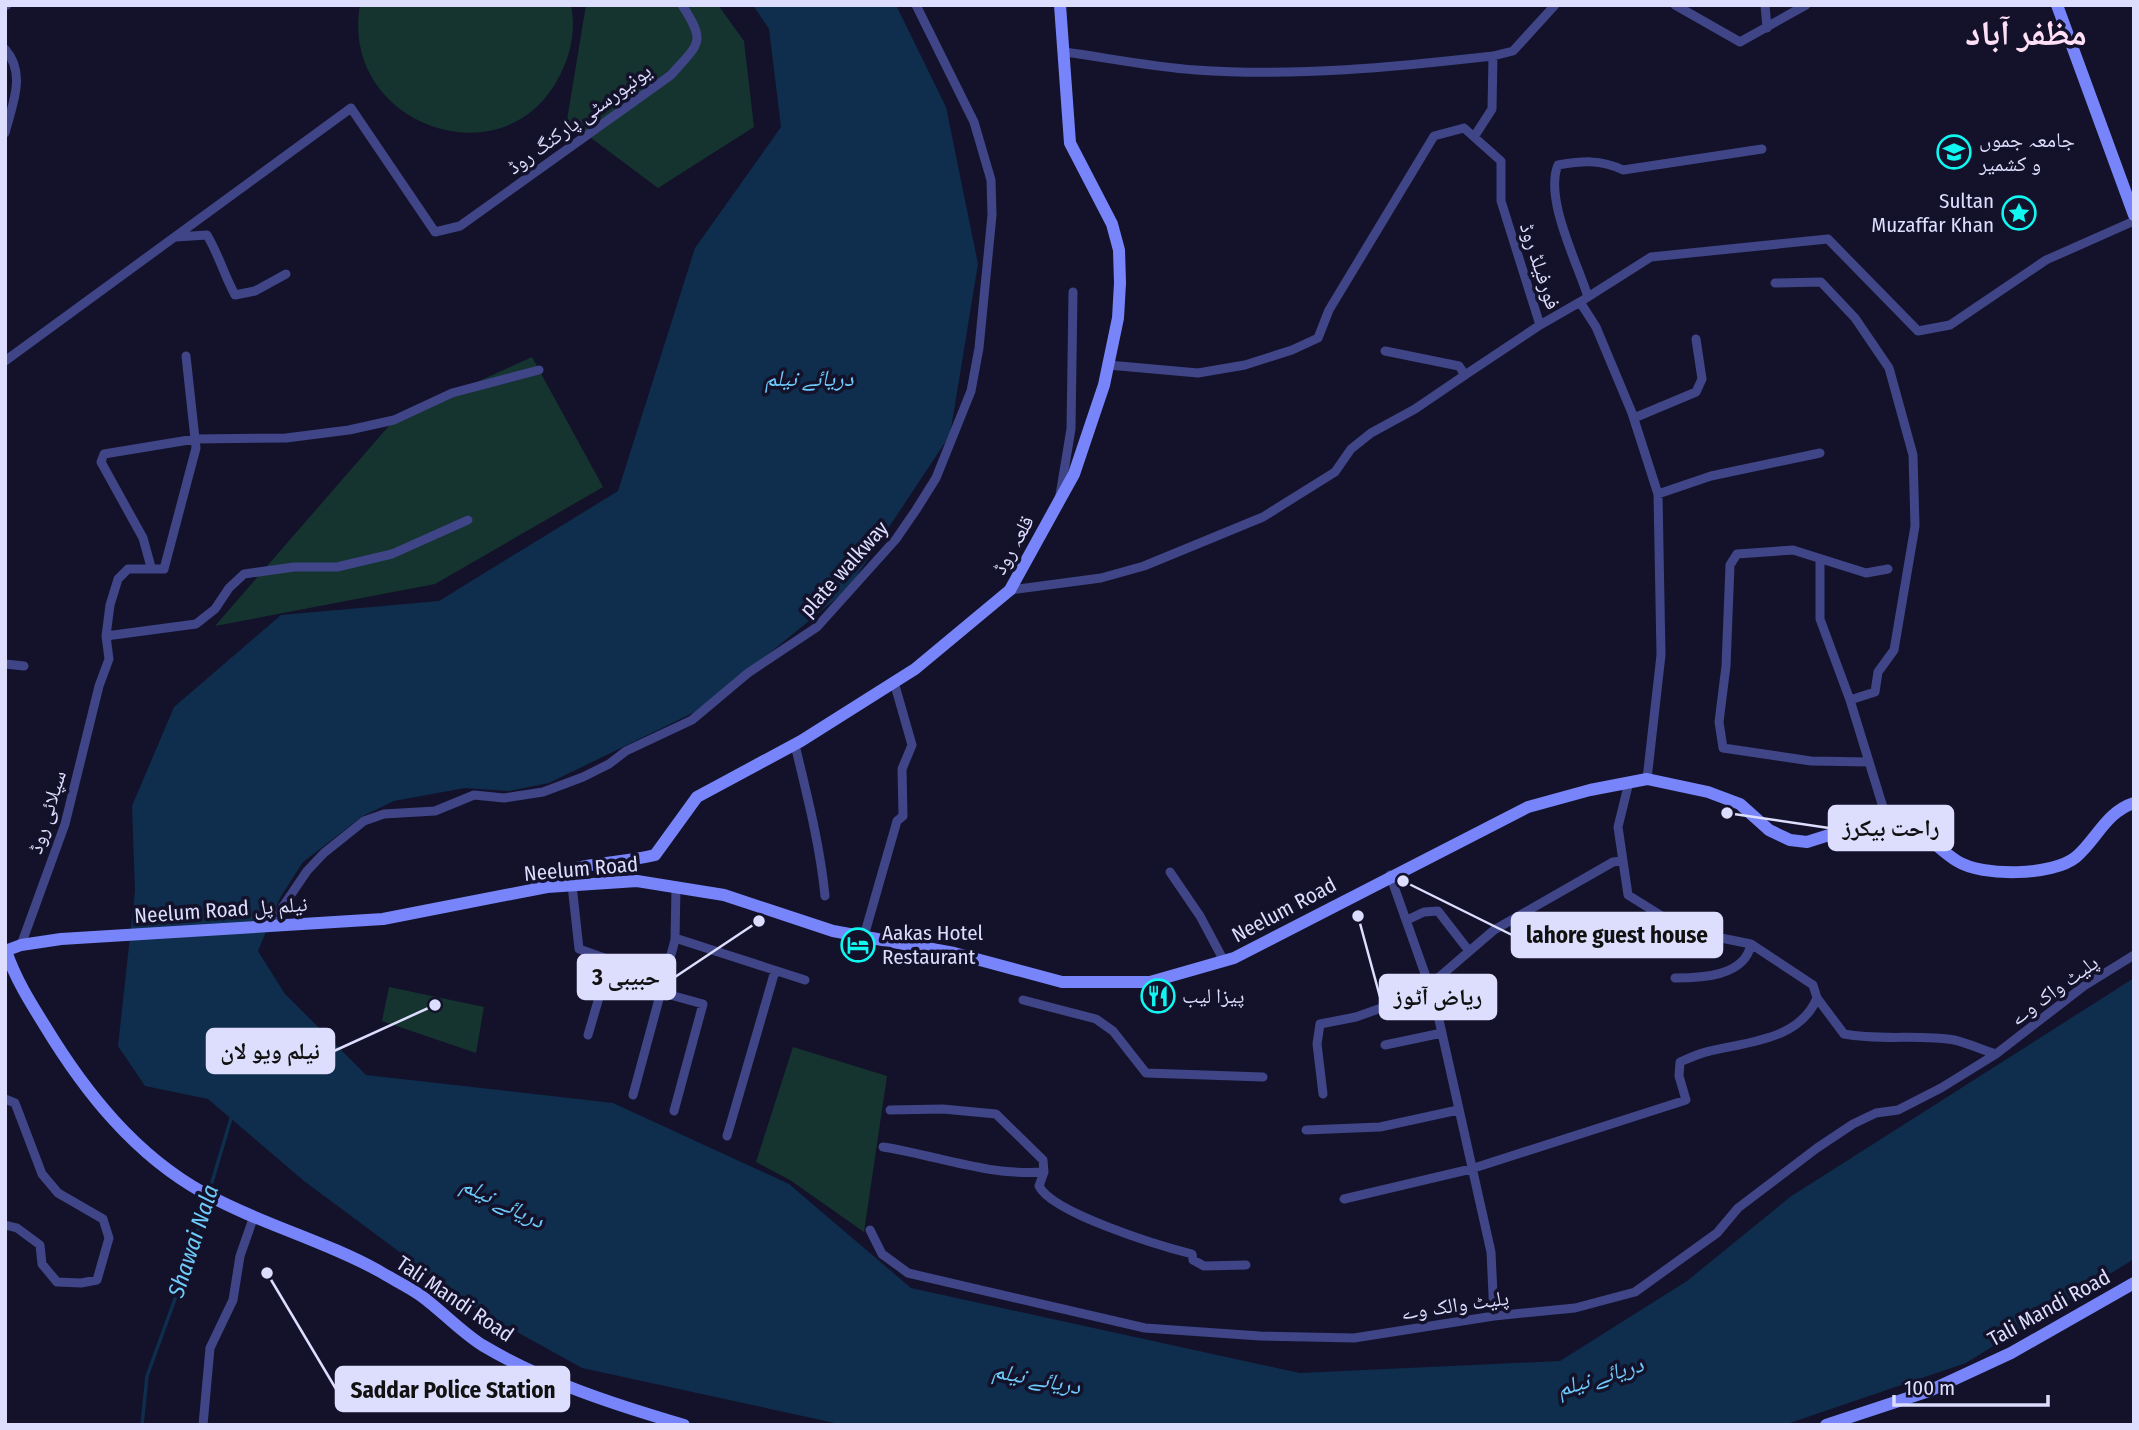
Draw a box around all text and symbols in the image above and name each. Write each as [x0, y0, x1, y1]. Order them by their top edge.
district label: مظفر آباد [1965, 12, 2087, 54]
street label: یونیورسٹی پارکنگ روڈ [502, 58, 656, 180]
place label: جامعہ جموں و کشمیر [1978, 127, 2075, 177]
school or university icon: جامعہ جموں و کشمیر [1935, 133, 1973, 171]
place label: Sultan Muzaffar Khan [1871, 188, 1994, 238]
place icon: Sultan Muzaffar Khan [2000, 194, 2038, 232]
street label: فورفیلڈ روڈ [1514, 219, 1566, 313]
water label: دریائے نیلم [765, 364, 854, 394]
street label: قلعہ روڈ [986, 511, 1040, 579]
street label: plate walkway [794, 515, 894, 622]
street label: سپلائی روڈ [22, 767, 72, 857]
callout: راحت بیکرز [1829, 806, 1953, 850]
text: راحت بیکرز [1842, 814, 1939, 842]
street label: Neelum Road [523, 851, 639, 887]
street label: Neelum Road [1227, 872, 1341, 948]
street label: Neelum Road نیلم پل [133, 891, 309, 930]
callout: lahore guest house [1512, 913, 1722, 957]
place label: Aakas Hotel Restaurant [882, 920, 984, 970]
text: lahore guest house [1526, 921, 1708, 949]
hotel icon: Aakas Hotel Restaurant [839, 926, 877, 964]
street label: پلیٹ واک وے [2005, 949, 2103, 1031]
callout: حبیبی 3 [578, 955, 675, 999]
text: حبیبی 3 [591, 963, 660, 991]
callout: ریاض آٹوز [1380, 975, 1496, 1019]
restaurant icon: پیزا لیب [1139, 977, 1177, 1015]
place label: پیزا لیب [1182, 983, 1244, 1009]
text: ریاض آٹوز [1393, 983, 1482, 1011]
callout: نیلم ویو لان [207, 1029, 334, 1073]
text: نیلم ویو لان [220, 1037, 320, 1067]
water label: دریائے نیلم [456, 1170, 550, 1236]
water label: Shawai Nala [161, 1181, 224, 1302]
street label: Tali Mandi Road [391, 1250, 519, 1348]
street label: Tali Mandi Road [1983, 1264, 2115, 1352]
street label: پلیٹ والک وے [1399, 1285, 1511, 1325]
water label: دریائے نیلم [1553, 1349, 1648, 1404]
water label: دریائے نیلم [990, 1356, 1084, 1402]
scale bar [1894, 1364, 2048, 1408]
callout: Saddar Police Station [336, 1367, 569, 1411]
text: 100 m [1904, 1375, 1955, 1401]
text: Saddar Police Station [350, 1376, 556, 1404]

